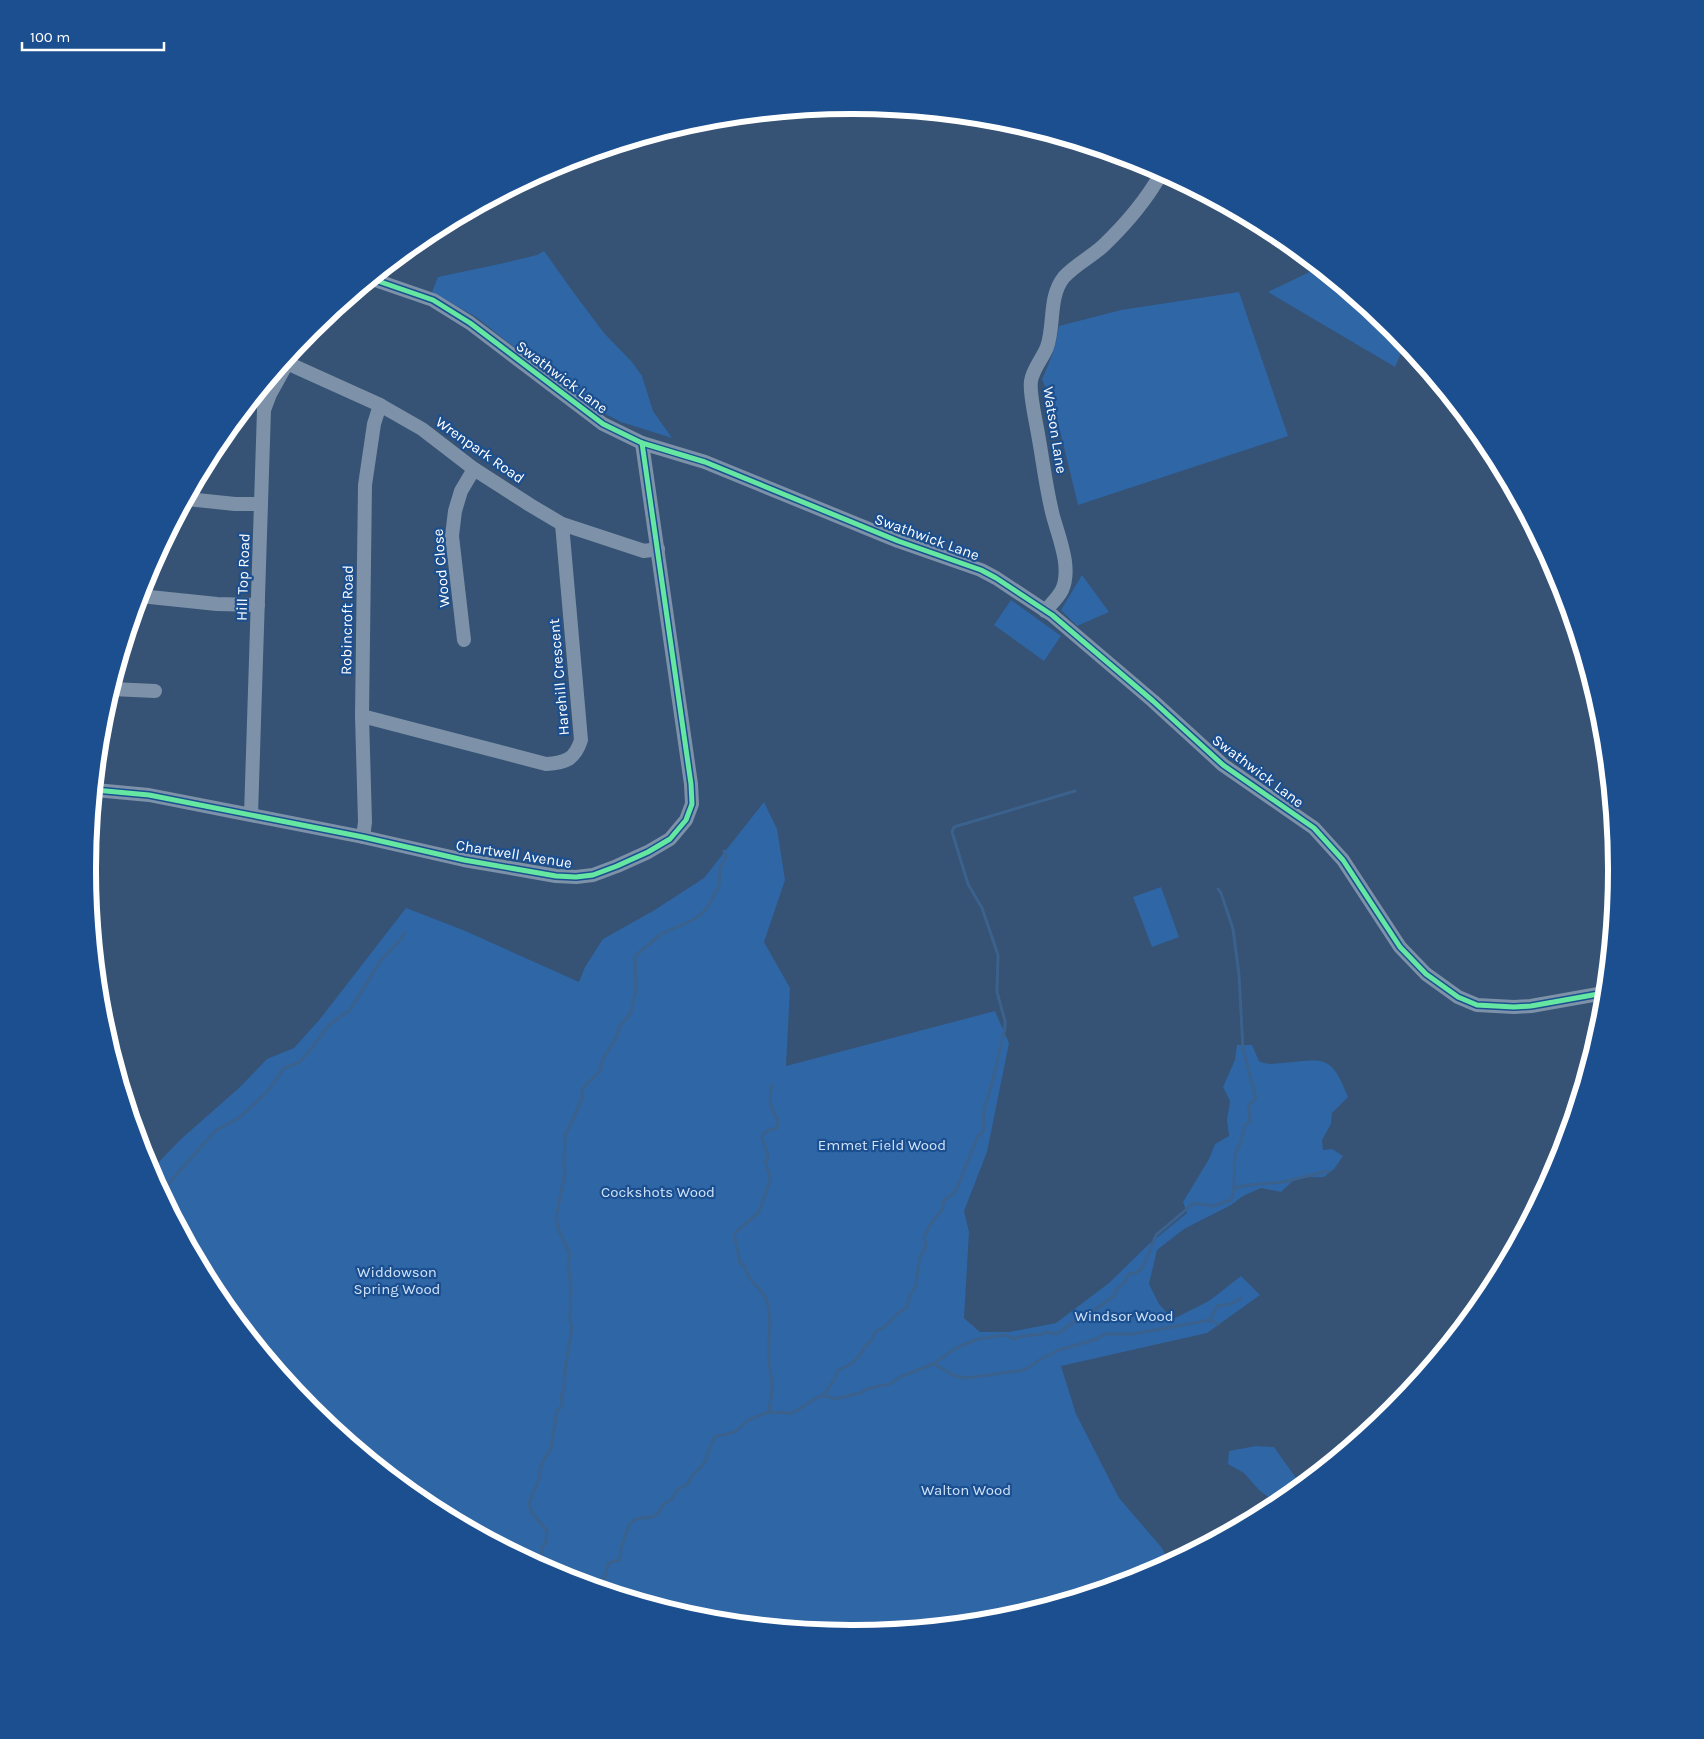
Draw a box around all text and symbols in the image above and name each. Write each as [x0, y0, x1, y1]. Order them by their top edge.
scale bar [22, 20, 165, 52]
text: 100 m [30, 28, 70, 46]
street label: Swathwick Lane [513, 337, 611, 417]
street label: Watson Lane [1039, 385, 1071, 475]
street label: Wrenpark Road [432, 413, 528, 487]
street label: Swathwick Lane [872, 510, 982, 564]
street label: Wood Close [429, 528, 453, 608]
street label: Hill Top Road [232, 533, 254, 621]
street label: Robincroft Road [337, 565, 357, 675]
street label: Harehill Crescent [545, 617, 573, 736]
street label: Swathwick Lane [1209, 731, 1307, 811]
street label: Chartwell Avenue [455, 836, 573, 872]
park label: Emmet Field Wood [818, 1136, 946, 1154]
park label: Cockshots Wood [601, 1183, 715, 1201]
park label: Widdowson Spring Wood [353, 1263, 441, 1298]
park label: Windsor Wood [1074, 1307, 1174, 1325]
park label: Walton Wood [921, 1481, 1011, 1499]

